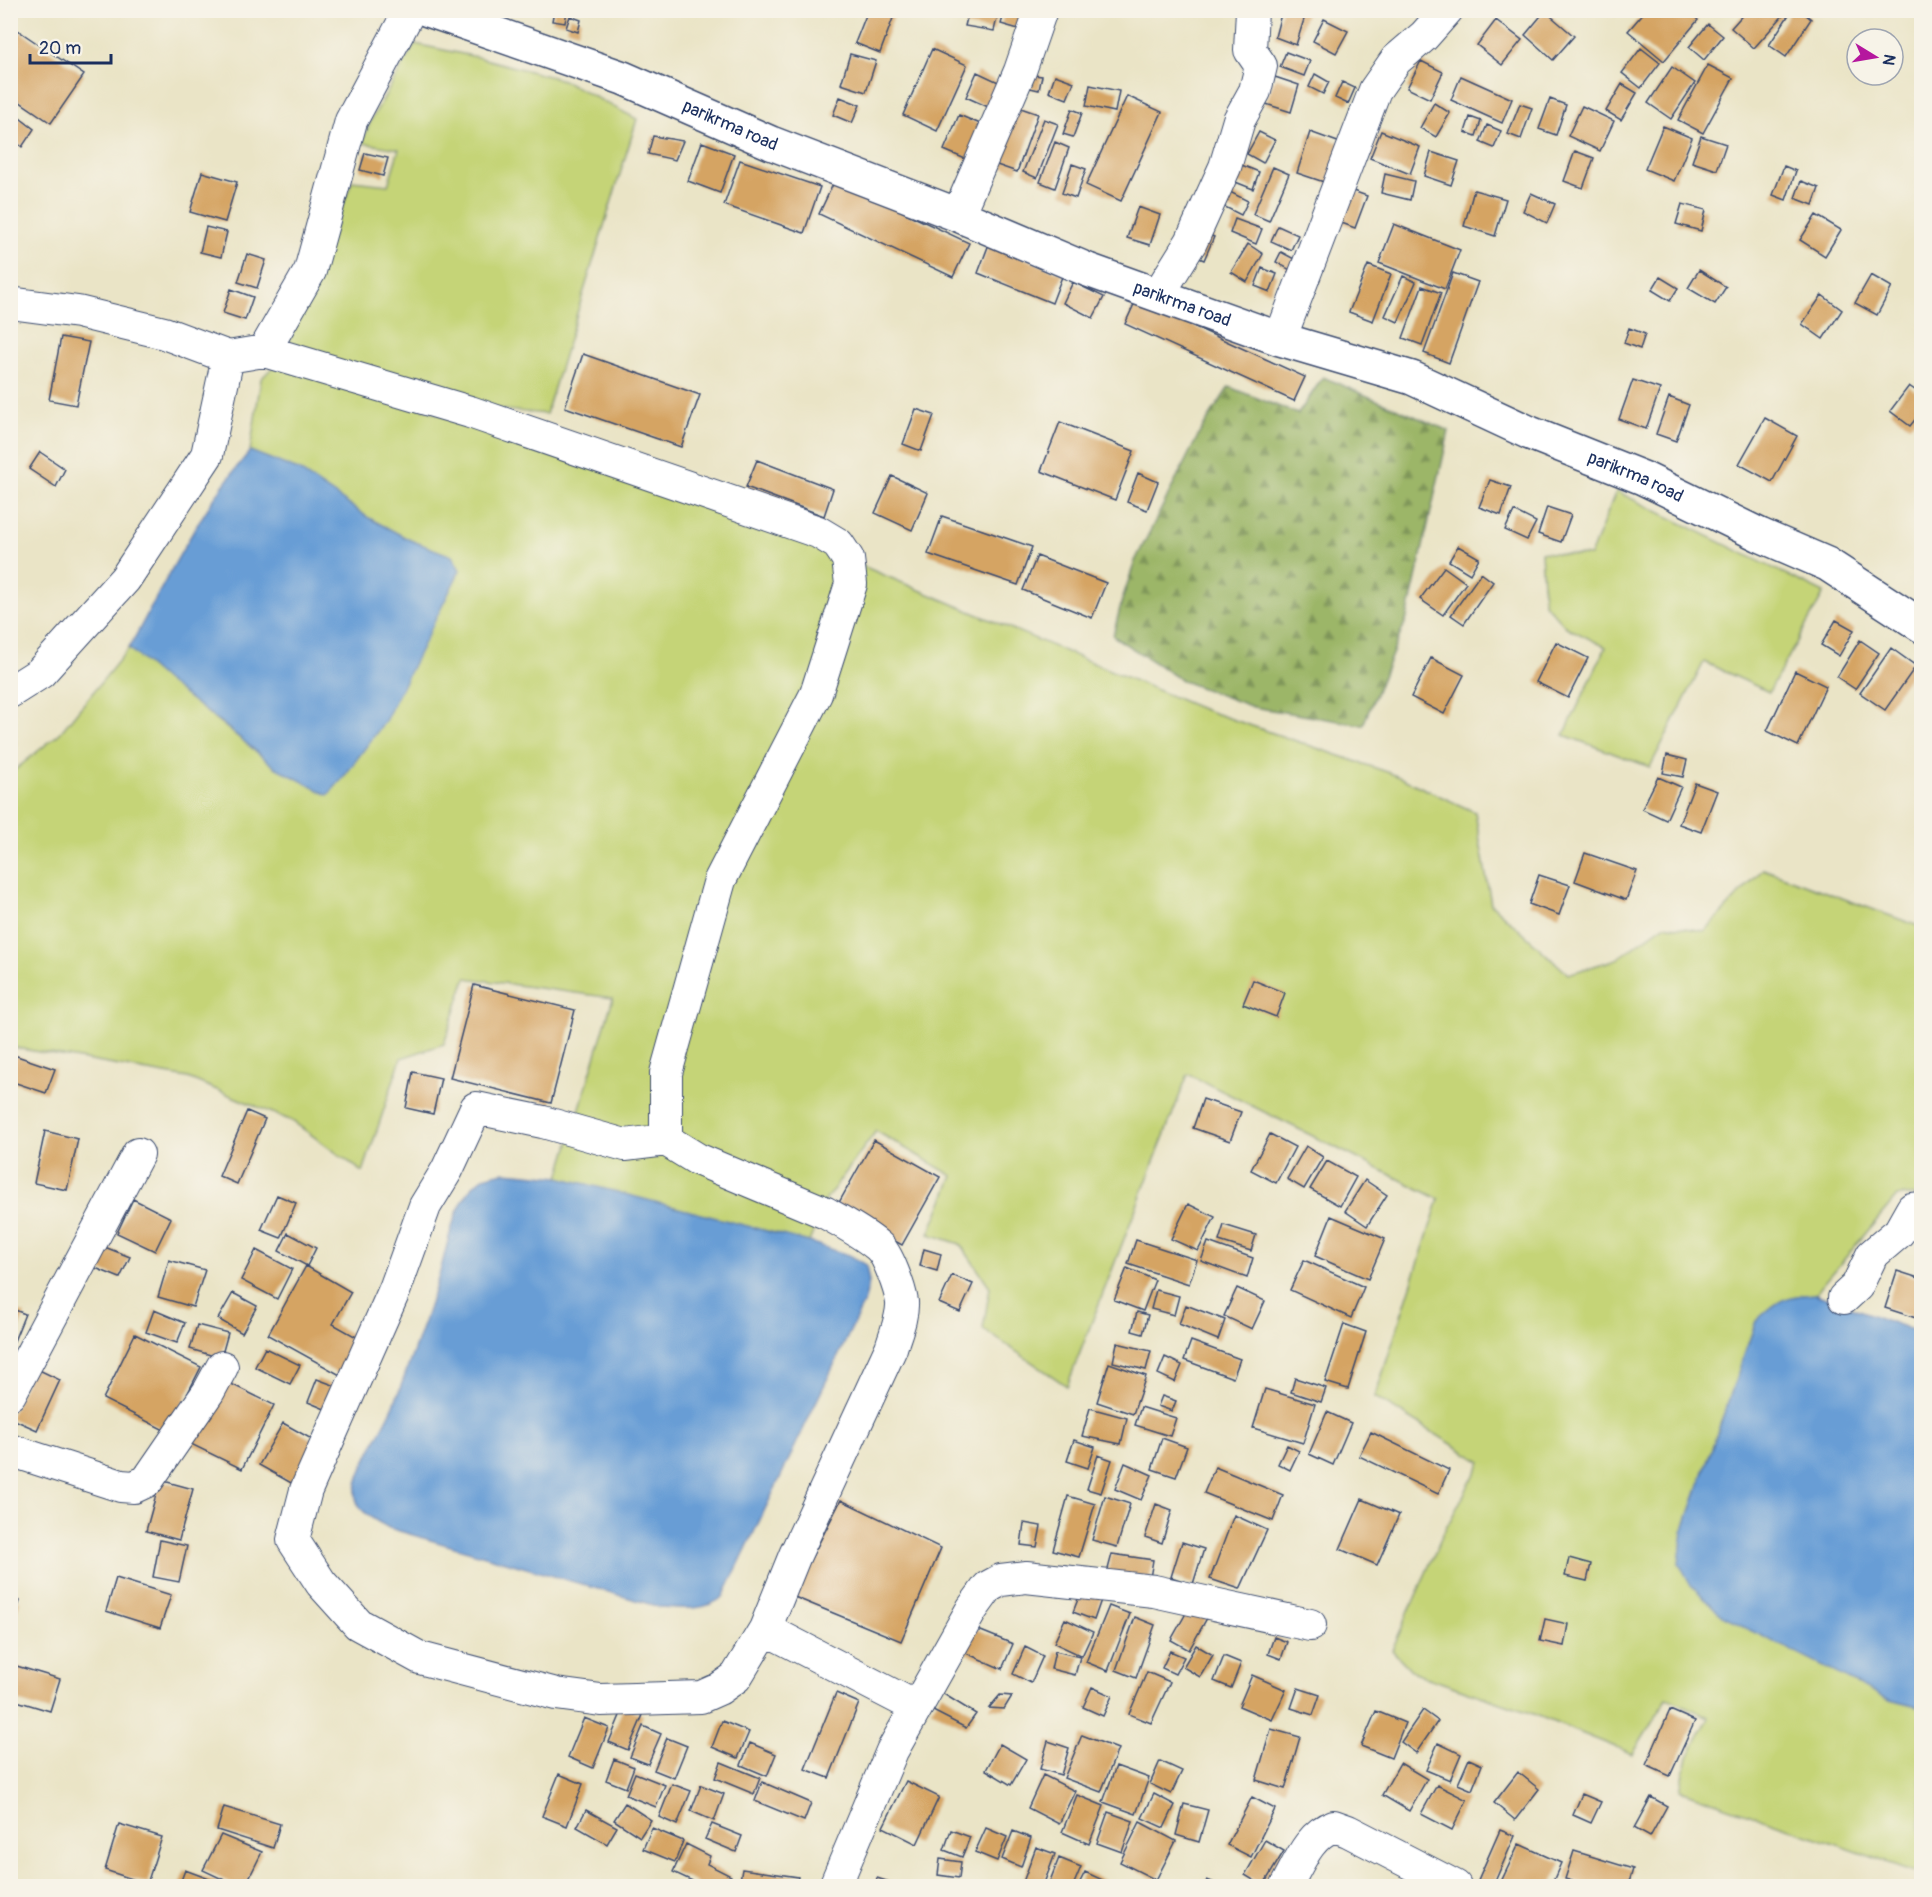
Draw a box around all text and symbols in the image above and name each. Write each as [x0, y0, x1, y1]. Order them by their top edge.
scale bar [30, 27, 111, 65]
north arrow [1845, 27, 1905, 87]
text: 20 m [39, 37, 81, 60]
text: N [1878, 52, 1900, 67]
street label: parikrma road [679, 95, 781, 157]
street label: parikrma road [1130, 276, 1234, 332]
street label: parikrma road [1585, 446, 1687, 508]

